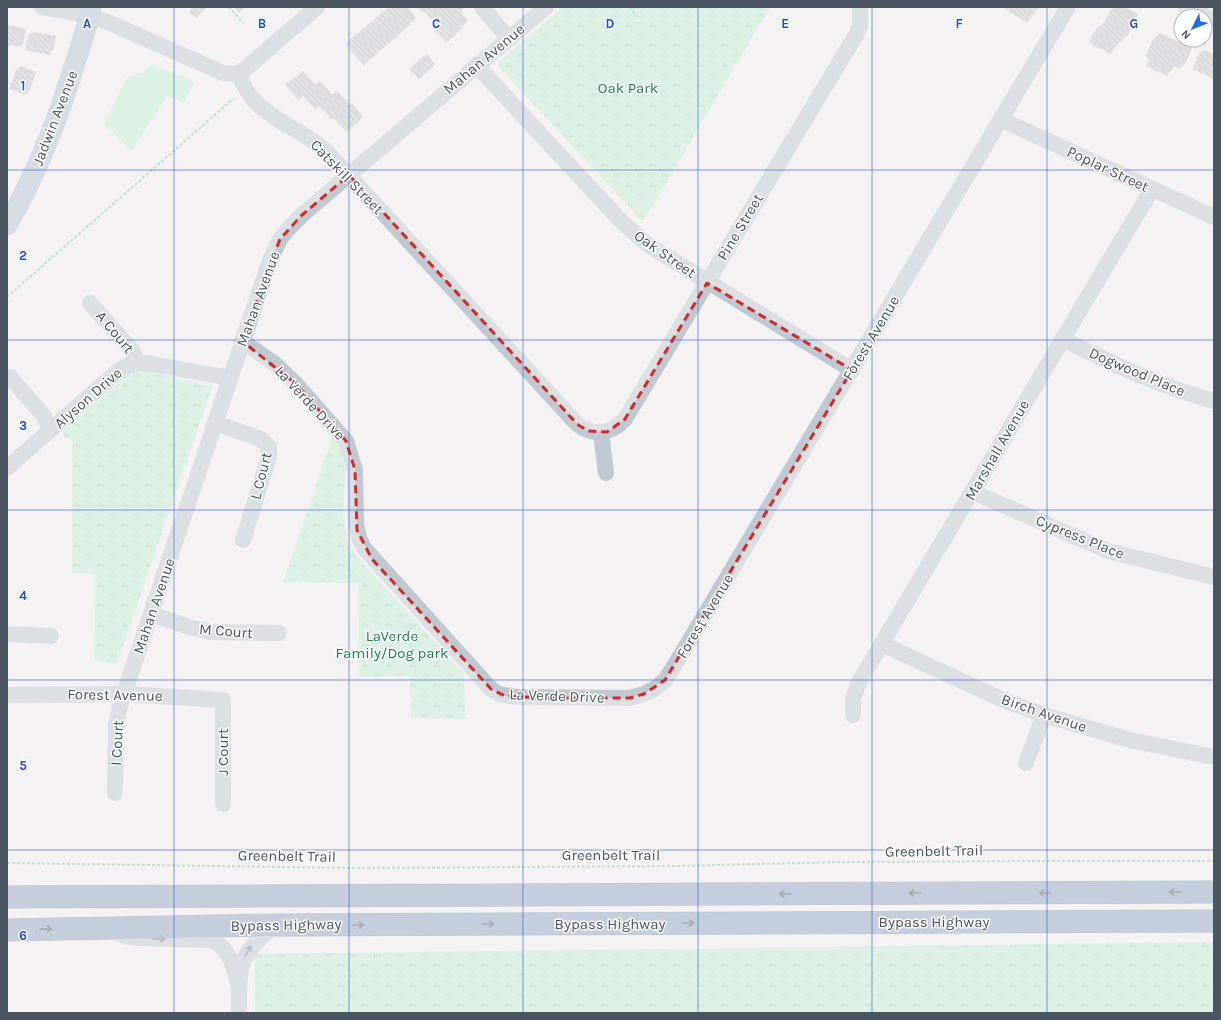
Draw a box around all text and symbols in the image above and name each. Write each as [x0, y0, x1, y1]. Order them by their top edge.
north arrow [1173, 8, 1213, 48]
text: A [83, 16, 91, 31]
text: B [258, 16, 266, 31]
text: C [432, 16, 440, 31]
text: D [606, 16, 615, 31]
text: E [781, 16, 789, 31]
text: F [955, 16, 963, 31]
text: G [1130, 16, 1138, 31]
street label: Mahan Avenue [440, 20, 528, 98]
text: N [1179, 27, 1193, 42]
street label: Jadwin Avenue [29, 68, 81, 168]
text: 1 [21, 78, 25, 93]
park label: Oak Park [598, 79, 658, 97]
street label: Catskill Street [307, 136, 387, 218]
street label: Poplar Street [1064, 142, 1152, 196]
street label: Pine Street [713, 190, 767, 263]
street label: Oak Street [631, 226, 700, 282]
text: 2 [19, 248, 27, 263]
street label: Mahan Avenue [232, 249, 284, 349]
street label: Forest Avenue [839, 293, 903, 383]
street label: A Court [92, 307, 138, 357]
street label: Dogwood Place [1086, 344, 1188, 400]
street label: La Verde Drive [271, 362, 349, 444]
street label: Alyson Drive [51, 364, 125, 432]
street label: Marshall Avenue [961, 397, 1033, 503]
text: 3 [19, 418, 27, 433]
street label: L Court [246, 450, 276, 502]
street label: Cypress Place [1033, 511, 1127, 563]
street label: Mahan Avenue [129, 556, 179, 656]
street label: Forest Avenue [673, 571, 737, 661]
text: 4 [19, 588, 27, 603]
street label: M Court [198, 620, 254, 642]
park label: LaVerde Family/Dog park [336, 627, 448, 662]
street label: Forest Avenue [67, 685, 163, 705]
street label: La Verde Drive [509, 685, 605, 707]
street label: Birch Avenue [999, 690, 1089, 736]
street label: I Court [107, 720, 127, 766]
street label: J Court [214, 728, 232, 776]
text: 5 [19, 758, 27, 773]
street label: Greenbelt Trail [885, 841, 983, 861]
street label: Greenbelt Trail [238, 846, 336, 866]
street label: Greenbelt Trail [562, 846, 660, 864]
one-way arrow [1169, 888, 1182, 896]
one-way arrow [909, 889, 922, 897]
one-way arrow [1039, 889, 1052, 897]
one-way arrow [779, 890, 792, 898]
street label: Bypass Highway [879, 913, 989, 931]
street label: Bypass Highway [230, 915, 342, 935]
street label: Bypass Highway [555, 915, 665, 933]
one-way arrow [681, 919, 694, 927]
one-way arrow [481, 920, 494, 928]
one-way arrow [351, 921, 364, 929]
one-way arrow [39, 925, 52, 933]
text: 6 [19, 928, 27, 943]
one-way arrow [152, 935, 165, 943]
one-way arrow [244, 946, 252, 957]

